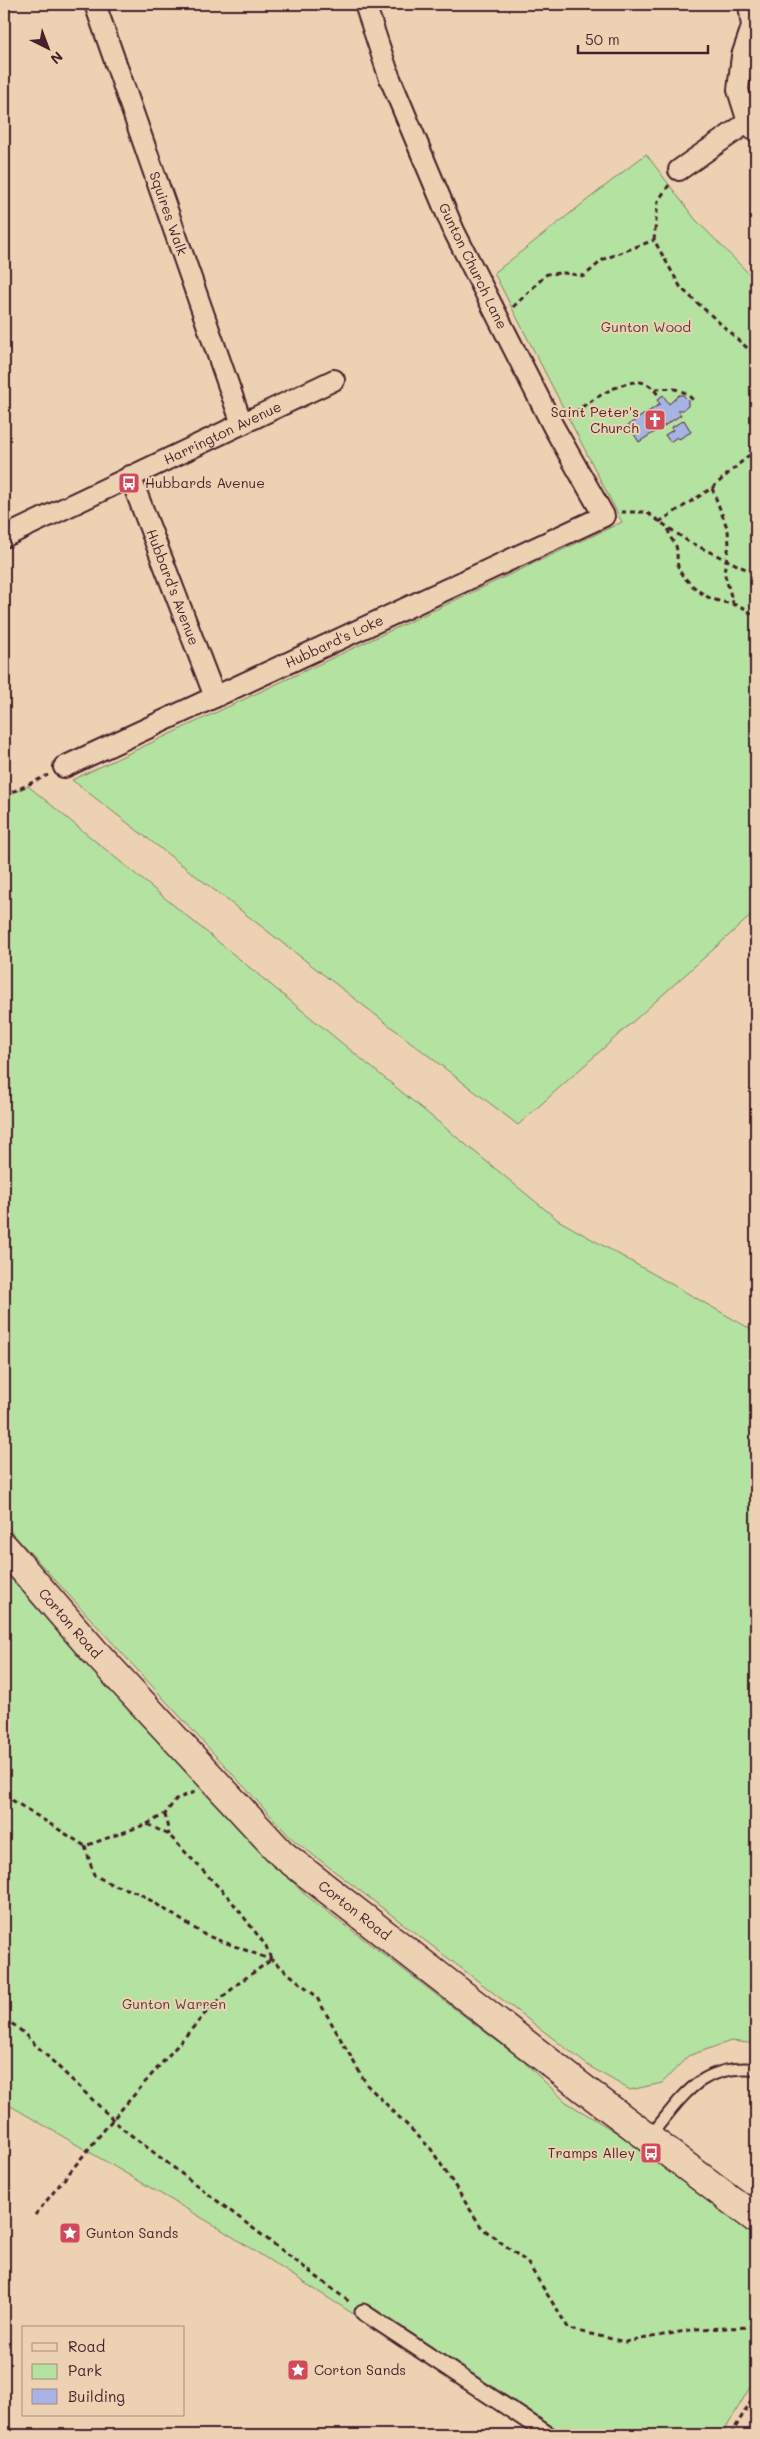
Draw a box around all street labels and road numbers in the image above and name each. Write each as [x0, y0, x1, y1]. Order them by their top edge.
street label: Squires Walk [145, 169, 192, 258]
street label: Gunton Church Lane [435, 200, 512, 332]
street label: Harrington Avenue [160, 396, 284, 469]
street label: Hubbard's Avenue [142, 526, 204, 648]
street label: Hubbard's Loke [282, 610, 386, 672]
street label: Corton Road [35, 1584, 106, 1662]
street label: Corton Road [315, 1876, 395, 1944]

